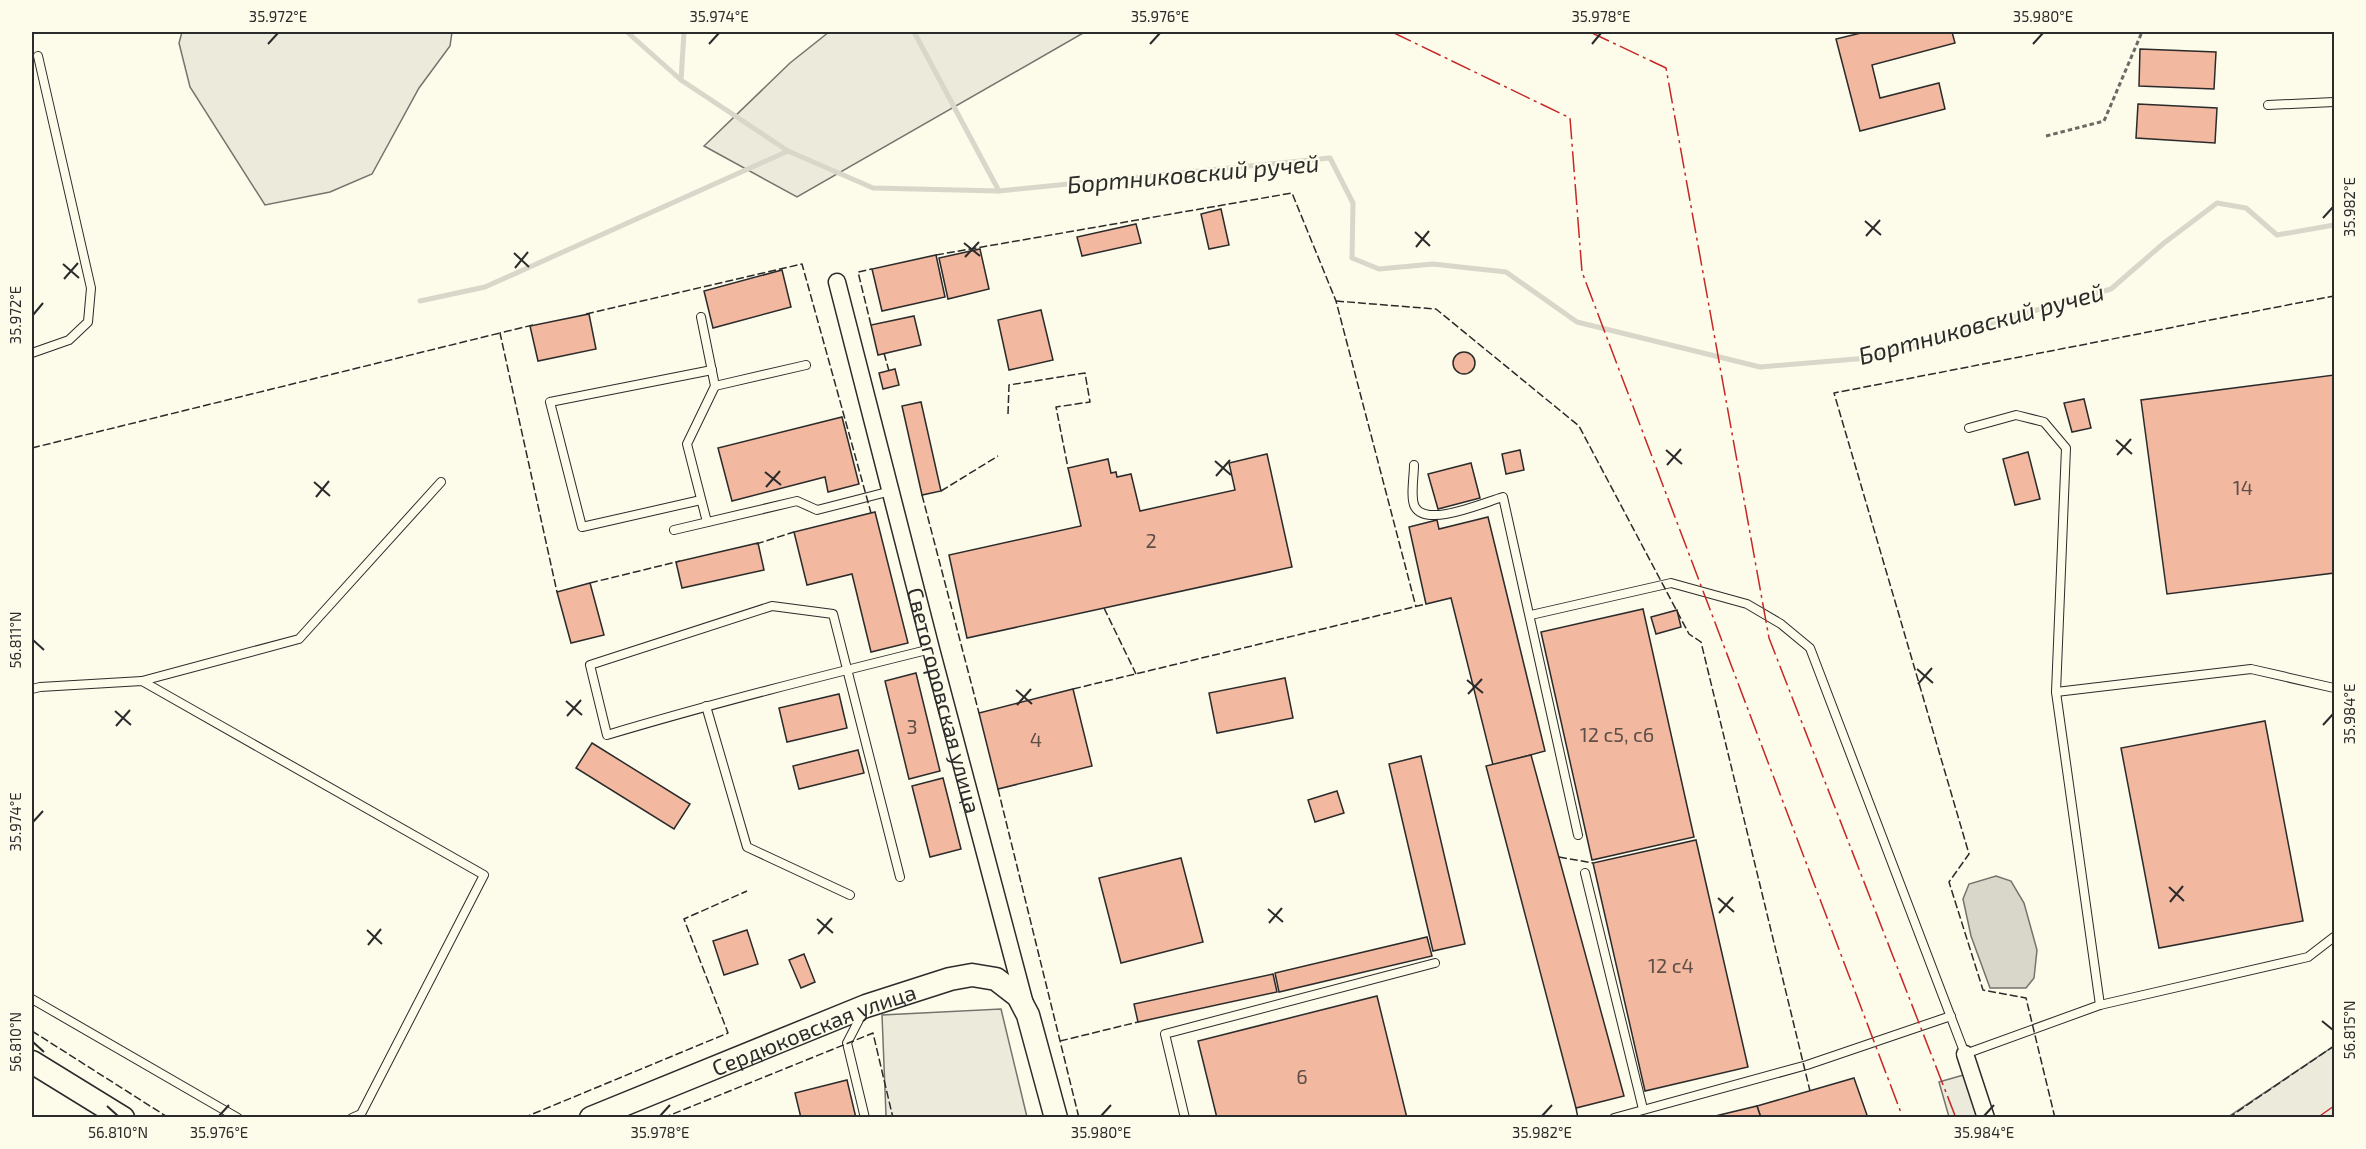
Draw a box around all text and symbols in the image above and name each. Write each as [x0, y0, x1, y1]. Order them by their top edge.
text: 35.972°E [249, 7, 307, 25]
text: 35.974°E [689, 7, 749, 25]
text: 35.976°E [1131, 7, 1189, 25]
text: 35.978°E [1571, 7, 1631, 25]
text: 35.980°E [2013, 7, 2073, 25]
water label: Бортниковский ручей [1066, 148, 1320, 198]
text: 35.982°E [2340, 177, 2358, 237]
water label: Бортниковский ручей [1855, 276, 2107, 370]
text: 35.972°E [6, 286, 24, 344]
house number: 14 [2233, 475, 2253, 499]
house number: 2 [1145, 528, 1157, 552]
street label: Светогоровская улица [903, 585, 987, 816]
text: 56.811°N [6, 611, 24, 669]
text: 35.984°E [2340, 684, 2358, 744]
house number: 3 [906, 714, 918, 738]
house number: 12 с5, с6 [1580, 722, 1654, 746]
house number: 4 [1030, 727, 1042, 751]
text: 35.974°E [6, 792, 24, 852]
house number: 12 с4 [1648, 953, 1694, 977]
street label: Сердюковская улица [708, 978, 919, 1080]
text: 56.815°N [2340, 1000, 2358, 1060]
text: 56.810°N [6, 1012, 24, 1072]
house number: 6 [1296, 1064, 1308, 1088]
text: 56.810°N [88, 1123, 148, 1141]
text: 35.976°E [190, 1123, 248, 1141]
text: 35.978°E [630, 1123, 690, 1141]
text: 35.980°E [1071, 1123, 1131, 1141]
text: 35.982°E [1512, 1123, 1572, 1141]
text: 35.984°E [1954, 1123, 2014, 1141]

